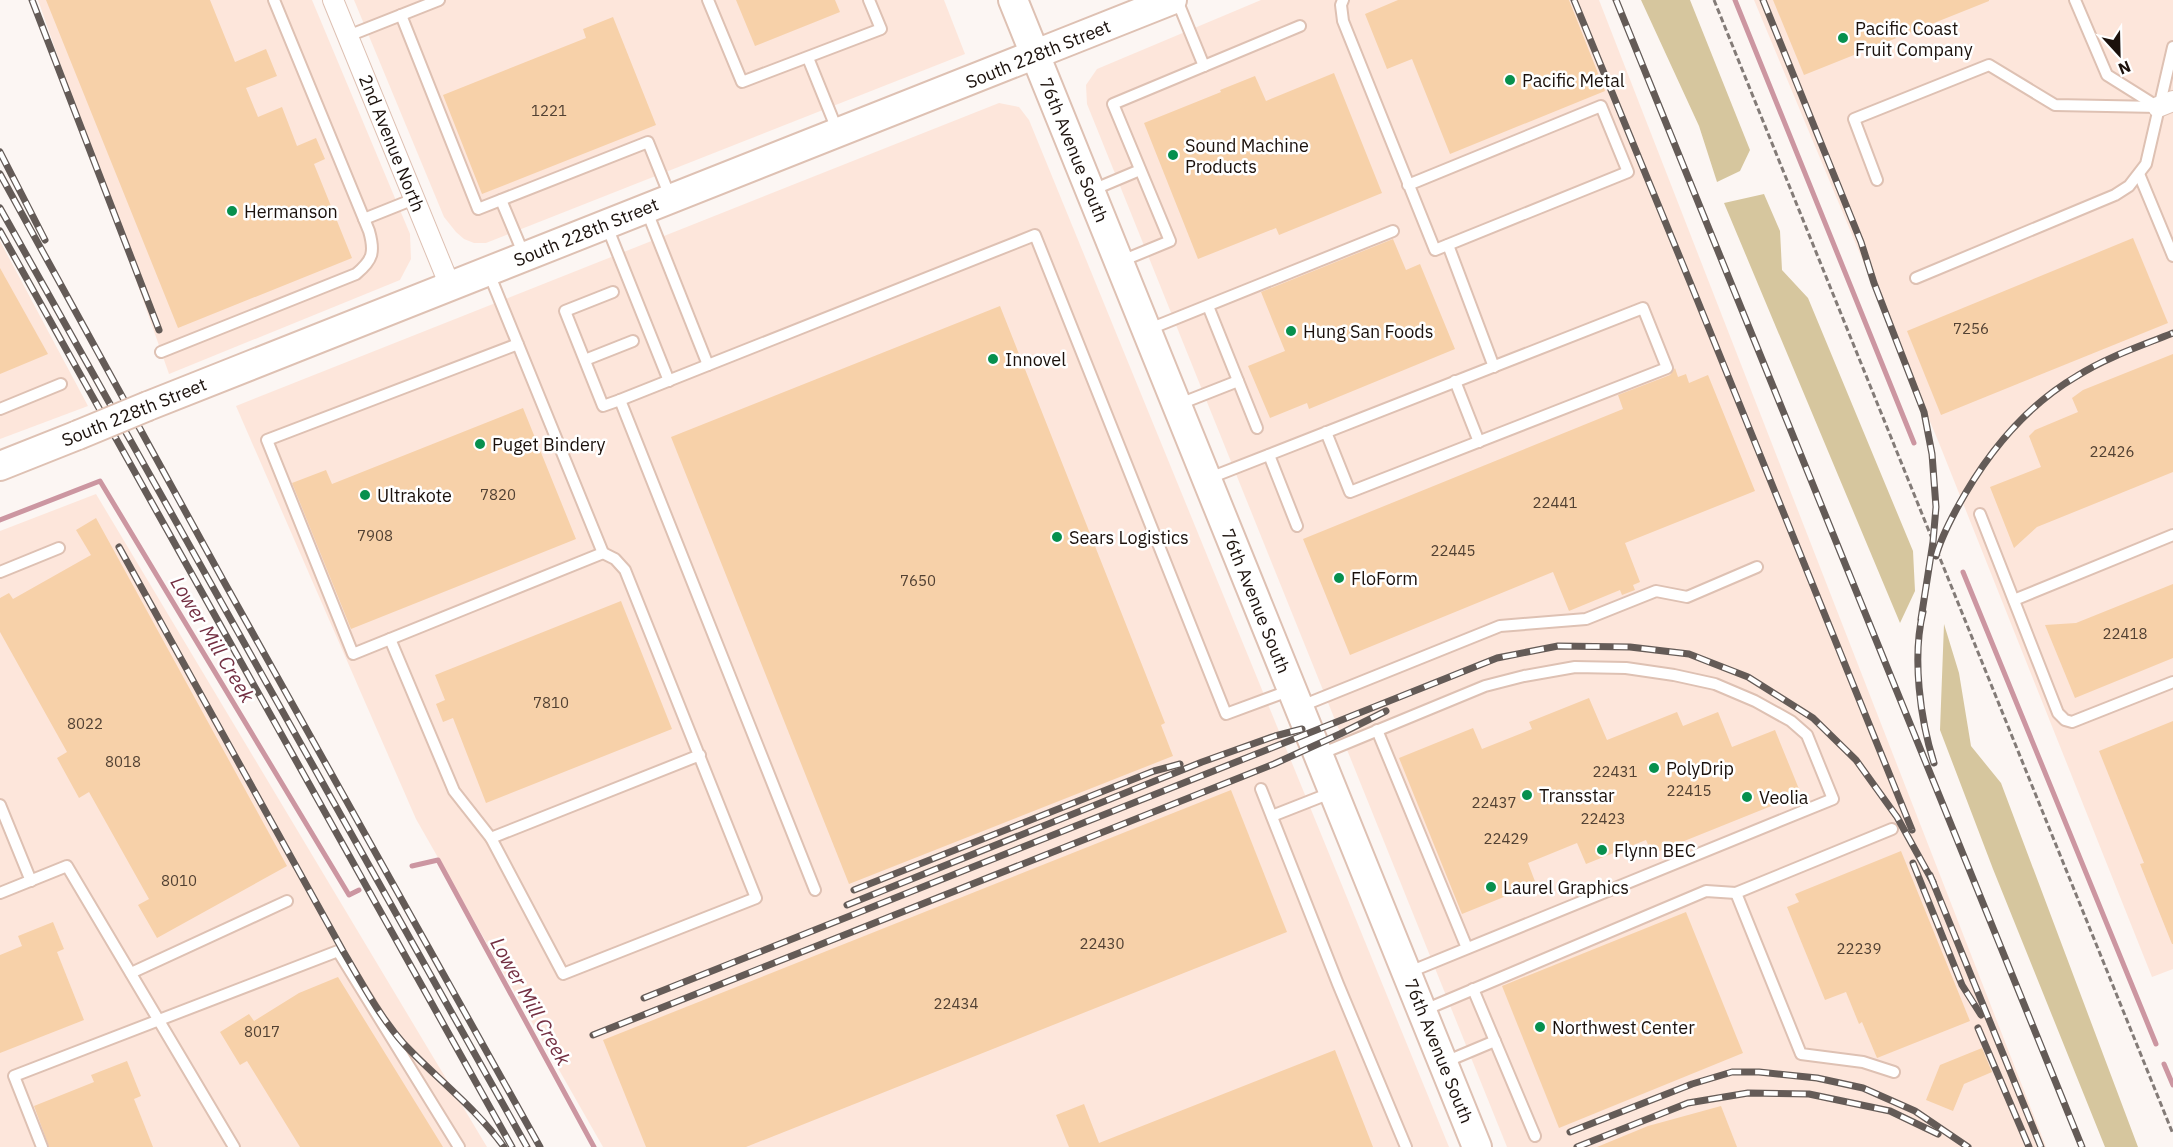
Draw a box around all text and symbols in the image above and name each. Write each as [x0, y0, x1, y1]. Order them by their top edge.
street label: South 228th Street [962, 14, 1114, 94]
place label: Pacific Coast Fruit Company [1855, 17, 1973, 61]
north arrow [2089, 24, 2149, 84]
marker: Pacific Coast Fruit Company [1836, 31, 1850, 45]
text: N [2115, 56, 2134, 79]
place label: Pacific Metal [1522, 69, 1625, 92]
street label: 2nd Avenue North [354, 71, 430, 215]
marker: Pacific Metal [1503, 73, 1517, 87]
street label: 76th Avenue South [1034, 74, 1114, 226]
house number: 1221 [531, 101, 567, 120]
place label: Sound Machine Products [1185, 134, 1309, 178]
marker: Sound Machine Products [1166, 148, 1180, 162]
street label: South 228th Street [510, 192, 662, 272]
place label: Hermanson [244, 200, 338, 223]
marker: Hermanson [225, 204, 239, 218]
house number: 7256 [1953, 319, 1989, 338]
place label: Hung San Foods [1303, 320, 1433, 343]
marker: Hung San Foods [1284, 324, 1298, 338]
place label: Innovel [1005, 348, 1066, 371]
marker: Innovel [986, 352, 1000, 366]
street label: South 228th Street [58, 372, 210, 452]
place label: Puget Bindery [492, 433, 606, 456]
marker: Puget Bindery [473, 437, 487, 451]
house number: 22426 [2089, 442, 2135, 461]
place label: Ultrakote [377, 484, 452, 507]
house number: 7820 [480, 485, 516, 504]
marker: Ultrakote [358, 488, 372, 502]
house number: 22441 [1532, 493, 1578, 512]
street label: 76th Avenue South [1216, 525, 1296, 677]
house number: 7908 [357, 526, 393, 545]
place label: Sears Logistics [1069, 526, 1189, 549]
marker: Sears Logistics [1050, 530, 1064, 544]
house number: 22445 [1430, 541, 1476, 560]
place label: FloForm [1351, 567, 1418, 590]
water label: Lower Mill Creek [165, 571, 262, 708]
house number: 7650 [900, 571, 936, 590]
marker: FloForm [1332, 571, 1346, 585]
house number: 22418 [2102, 624, 2148, 643]
house number: 7810 [533, 693, 569, 712]
house number: 8022 [67, 714, 103, 733]
house number: 8018 [105, 752, 141, 771]
place label: PolyDrip [1666, 757, 1734, 780]
marker: PolyDrip [1647, 761, 1661, 775]
house number: 22431 [1592, 762, 1638, 781]
house number: 22415 [1666, 781, 1712, 800]
place label: Transstar [1539, 784, 1615, 807]
place label: Veolia [1759, 786, 1809, 809]
marker: Transstar [1520, 788, 1534, 802]
marker: Veolia [1740, 790, 1754, 804]
house number: 22437 [1471, 793, 1517, 812]
house number: 22423 [1580, 809, 1626, 828]
house number: 22429 [1483, 829, 1529, 848]
place label: Flynn BEC [1614, 839, 1696, 862]
marker: Flynn BEC [1595, 843, 1609, 857]
house number: 8010 [161, 871, 197, 890]
place label: Laurel Graphics [1503, 876, 1629, 899]
marker: Laurel Graphics [1484, 880, 1498, 894]
water label: Lower Mill Creek [485, 932, 578, 1071]
house number: 22430 [1079, 934, 1125, 953]
house number: 22239 [1836, 939, 1882, 958]
street label: 76th Avenue South [1399, 975, 1479, 1127]
house number: 22434 [933, 994, 979, 1013]
place label: Northwest Center [1552, 1016, 1695, 1039]
marker: Northwest Center [1533, 1020, 1547, 1034]
house number: 8017 [244, 1022, 280, 1041]

